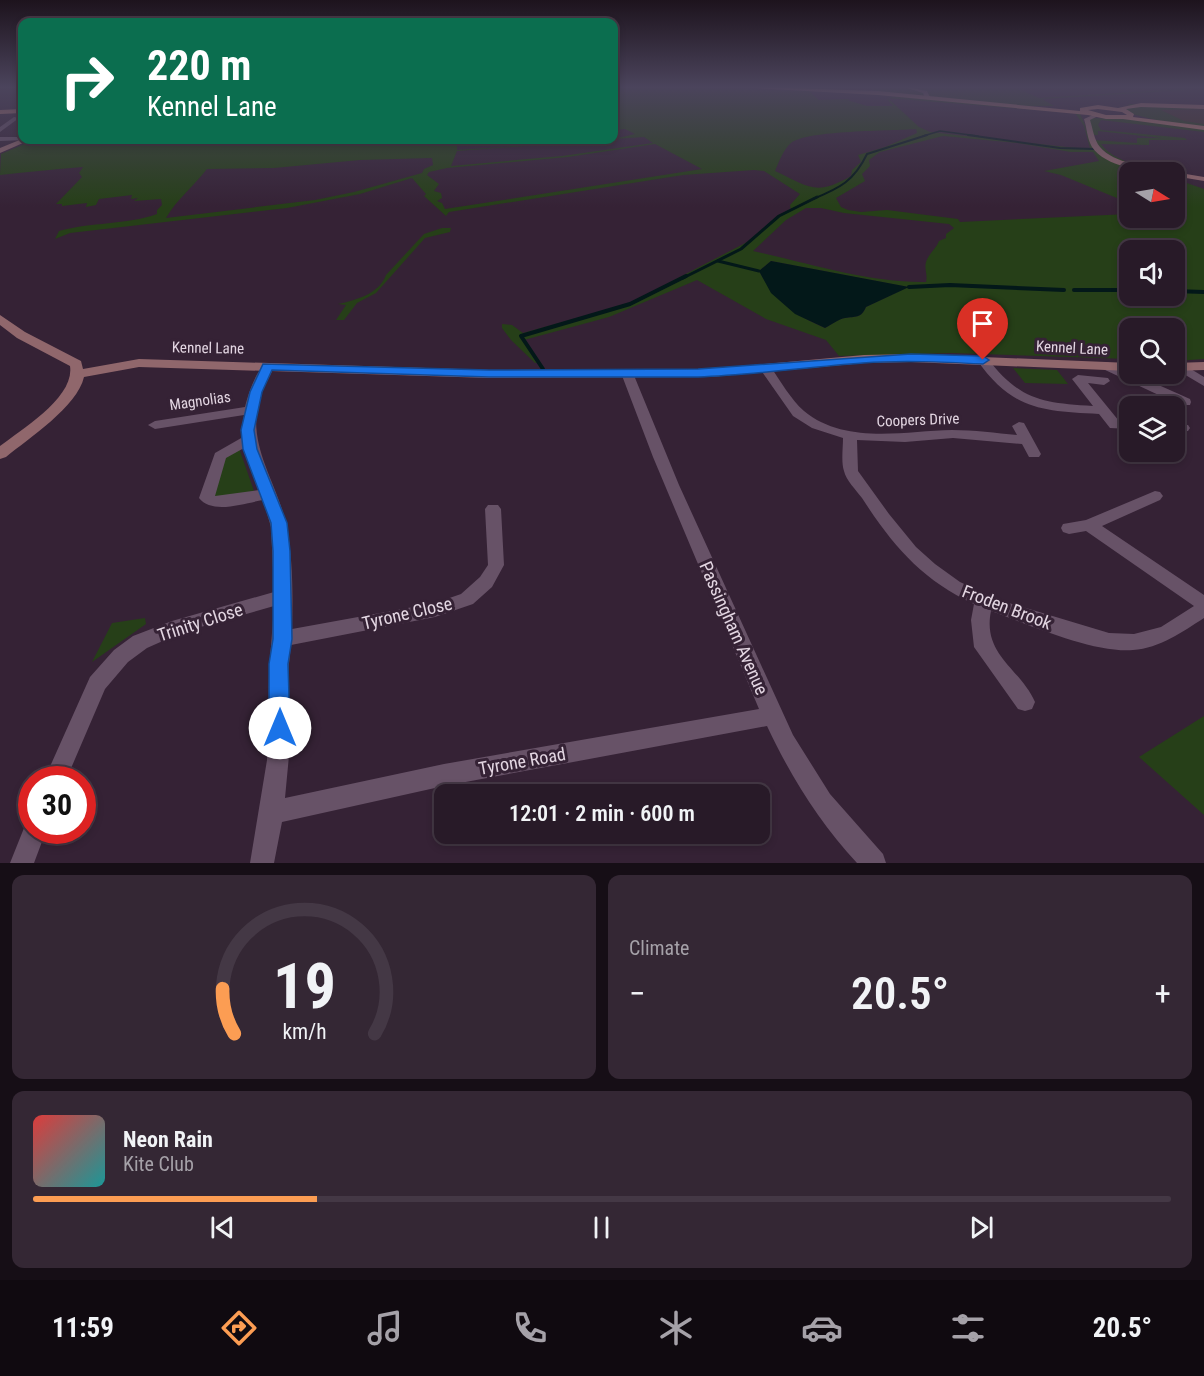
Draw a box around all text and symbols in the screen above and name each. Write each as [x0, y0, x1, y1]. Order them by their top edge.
text: 220 m [147, 41, 252, 90]
icon: right [48, 42, 126, 120]
text: Kennel Lane [147, 91, 277, 123]
north arrow [1119, 162, 1185, 228]
map controls [1119, 162, 1185, 462]
button: sound [1119, 240, 1185, 306]
pin [957, 298, 1008, 360]
icon: arrive [966, 307, 999, 340]
button: search [1119, 318, 1185, 384]
street label: Kennel Lane [1036, 337, 1108, 359]
street label: Kennel Lane [172, 338, 244, 358]
street label: Magnolias [168, 388, 232, 414]
button: layers [1119, 396, 1185, 462]
street label: Coopers Drive [876, 410, 960, 430]
street label: Passingham Avenue [695, 558, 773, 698]
street label: Froden Brook [959, 580, 1055, 634]
street label: Tyrone Close [360, 592, 454, 634]
street label: Trinity Close [155, 598, 245, 646]
position arrow [248, 696, 312, 760]
street label: Tyrone Road [477, 743, 567, 779]
speed limit sign: 30 [18, 766, 96, 844]
text: 12:01 · 2 min · 600 m [509, 801, 695, 826]
text: Climate [629, 936, 689, 960]
text: 19 [272, 950, 336, 1023]
text: 20.5° [851, 967, 949, 1020]
text: − [629, 974, 646, 1013]
text: + [1155, 974, 1171, 1013]
text: km/h [282, 1019, 326, 1044]
text: Neon Rain [123, 1127, 213, 1152]
text: Kite Club [123, 1152, 194, 1176]
icon: previous [206, 1211, 239, 1244]
icon: pause [585, 1211, 618, 1244]
icon: next [965, 1211, 998, 1244]
icon: directions [218, 1307, 260, 1349]
icon: music [364, 1307, 406, 1349]
icon: phone [509, 1307, 551, 1349]
icon: climate [655, 1307, 697, 1349]
icon: car [801, 1307, 843, 1349]
icon: filters [947, 1307, 989, 1349]
text: 11:59 [52, 1312, 114, 1344]
text: 20.5° [1093, 1312, 1152, 1344]

